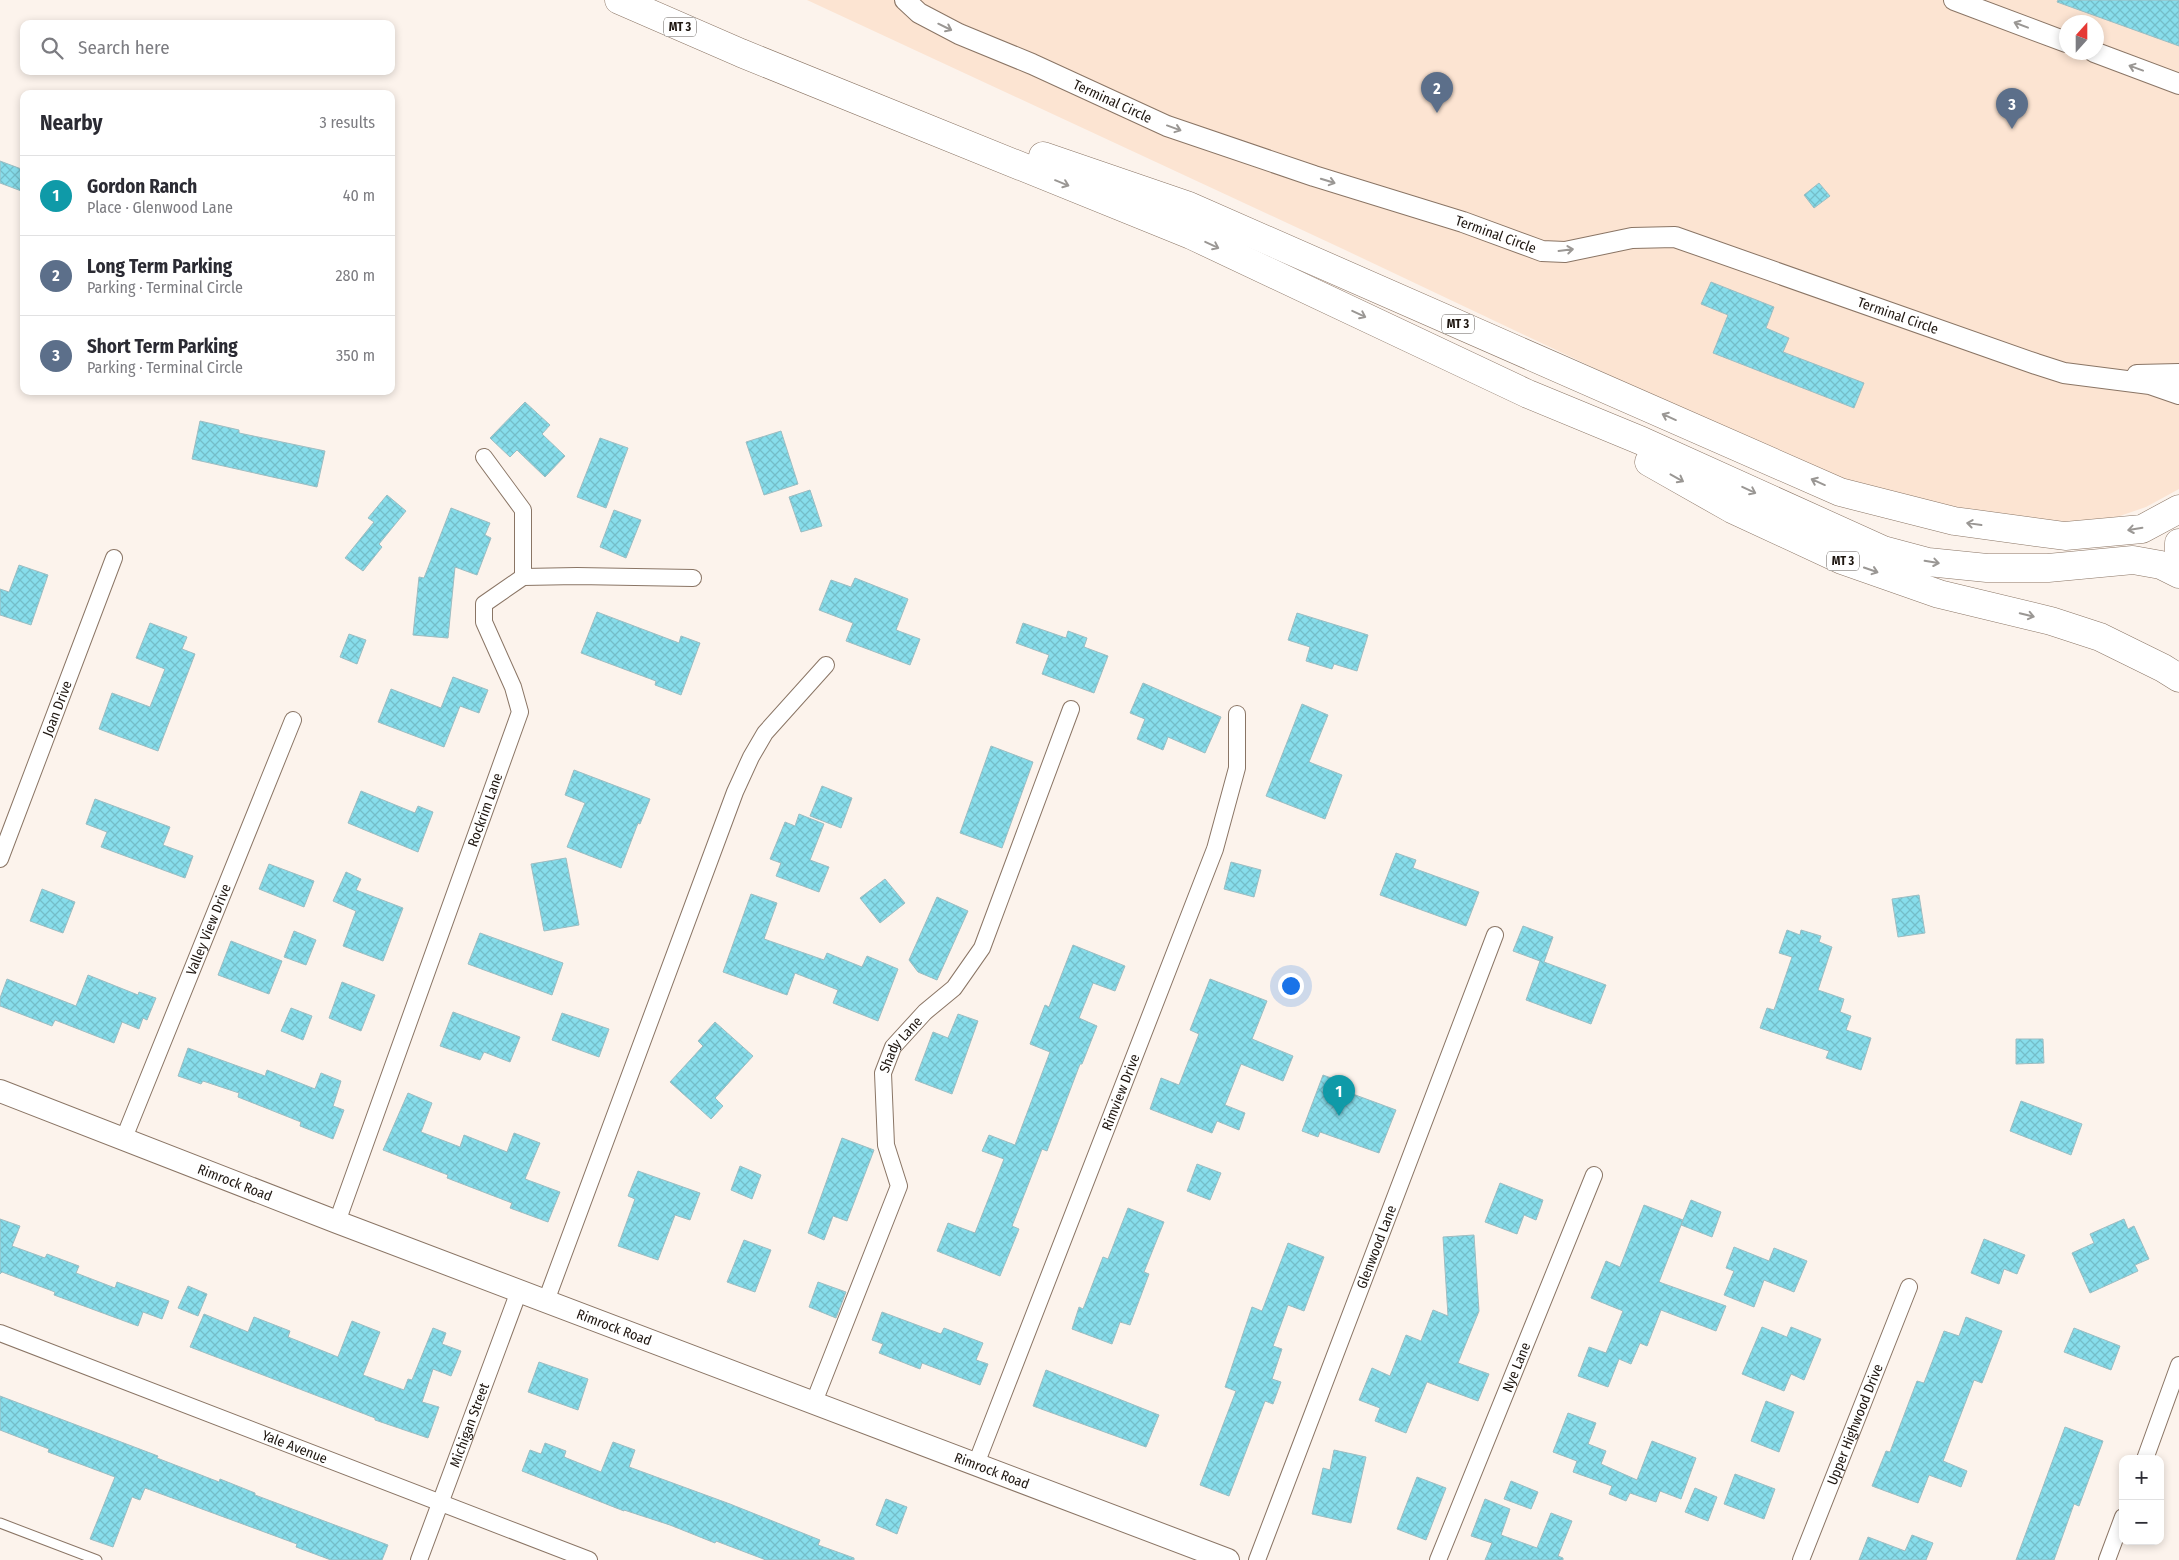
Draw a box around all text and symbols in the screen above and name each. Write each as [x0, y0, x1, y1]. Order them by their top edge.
north arrow [2059, 15, 2104, 60]
road number: MT 3 [664, 18, 696, 36]
search box [20, 20, 395, 75]
one-way arrow [2014, 20, 2029, 29]
one-way arrow [937, 23, 952, 32]
icon: search [38, 34, 66, 62]
text: Search here [78, 36, 170, 59]
one-way arrow [2129, 63, 2144, 72]
pin: 2 [1421, 72, 1453, 113]
street label: Terminal Circle [1070, 76, 1155, 127]
pin: 3 [1996, 88, 2028, 129]
text: Nearby [40, 110, 102, 136]
text: 3 results [319, 113, 375, 132]
one-way arrow [1166, 124, 1181, 133]
text: Gordon Ranch [87, 175, 197, 198]
one-way arrow [1319, 176, 1335, 186]
one-way arrow [1054, 178, 1069, 188]
text: 1 [53, 186, 59, 205]
text: 40 m [343, 186, 375, 205]
text: Place · Glenwood Lane [87, 198, 233, 217]
street label: Terminal Circle [1453, 212, 1538, 257]
one-way arrow [1204, 240, 1219, 250]
one-way arrow [1558, 245, 1574, 255]
text: Long Term Parking [87, 255, 232, 278]
text: 2 [52, 266, 60, 285]
text: 280 m [336, 266, 375, 285]
text: Parking · Terminal Circle [87, 278, 243, 297]
street label: Terminal Circle [1855, 294, 1941, 338]
one-way arrow [1351, 310, 1366, 319]
road number: MT 3 [1442, 314, 1474, 334]
text: Short Term Parking [87, 335, 238, 358]
text: 3 [52, 346, 60, 365]
text: 350 m [336, 346, 375, 365]
text: Parking · Terminal Circle [87, 358, 243, 377]
one-way arrow [1662, 411, 1677, 421]
one-way arrow [1669, 473, 1684, 483]
one-way arrow [1811, 477, 1826, 487]
one-way arrow [1741, 486, 1756, 496]
one-way arrow [1966, 519, 1982, 529]
one-way arrow [2128, 524, 2144, 534]
road number: MT 3 [1827, 552, 1859, 570]
one-way arrow [1924, 557, 1940, 567]
one-way arrow [1862, 566, 1878, 575]
one-way arrow [2018, 611, 2034, 620]
street label: Joan Drive [39, 678, 76, 739]
street label: Rockrim Lane [464, 771, 506, 849]
street label: Valley View Drive [183, 881, 235, 978]
your location [1278, 973, 1304, 999]
street label: Shady Lane [876, 1013, 926, 1075]
street label: Rimview Drive [1098, 1052, 1144, 1133]
pin: 1 [1323, 1075, 1355, 1116]
street label: Rimrock Road [195, 1161, 274, 1205]
street label: Glenwood Lane [1353, 1203, 1400, 1291]
street label: Rimrock Road [574, 1306, 654, 1350]
street label: Nye Lane [1499, 1340, 1534, 1395]
street label: Upper Highwood Drive [1824, 1361, 1887, 1487]
street label: Michigan Street [446, 1380, 493, 1470]
street label: Yale Avenue [260, 1427, 330, 1467]
street label: Rimrock Road [952, 1449, 1032, 1493]
map controls [2119, 1455, 2164, 1545]
button: + [2119, 1455, 2164, 1500]
button: − [2119, 1500, 2164, 1545]

